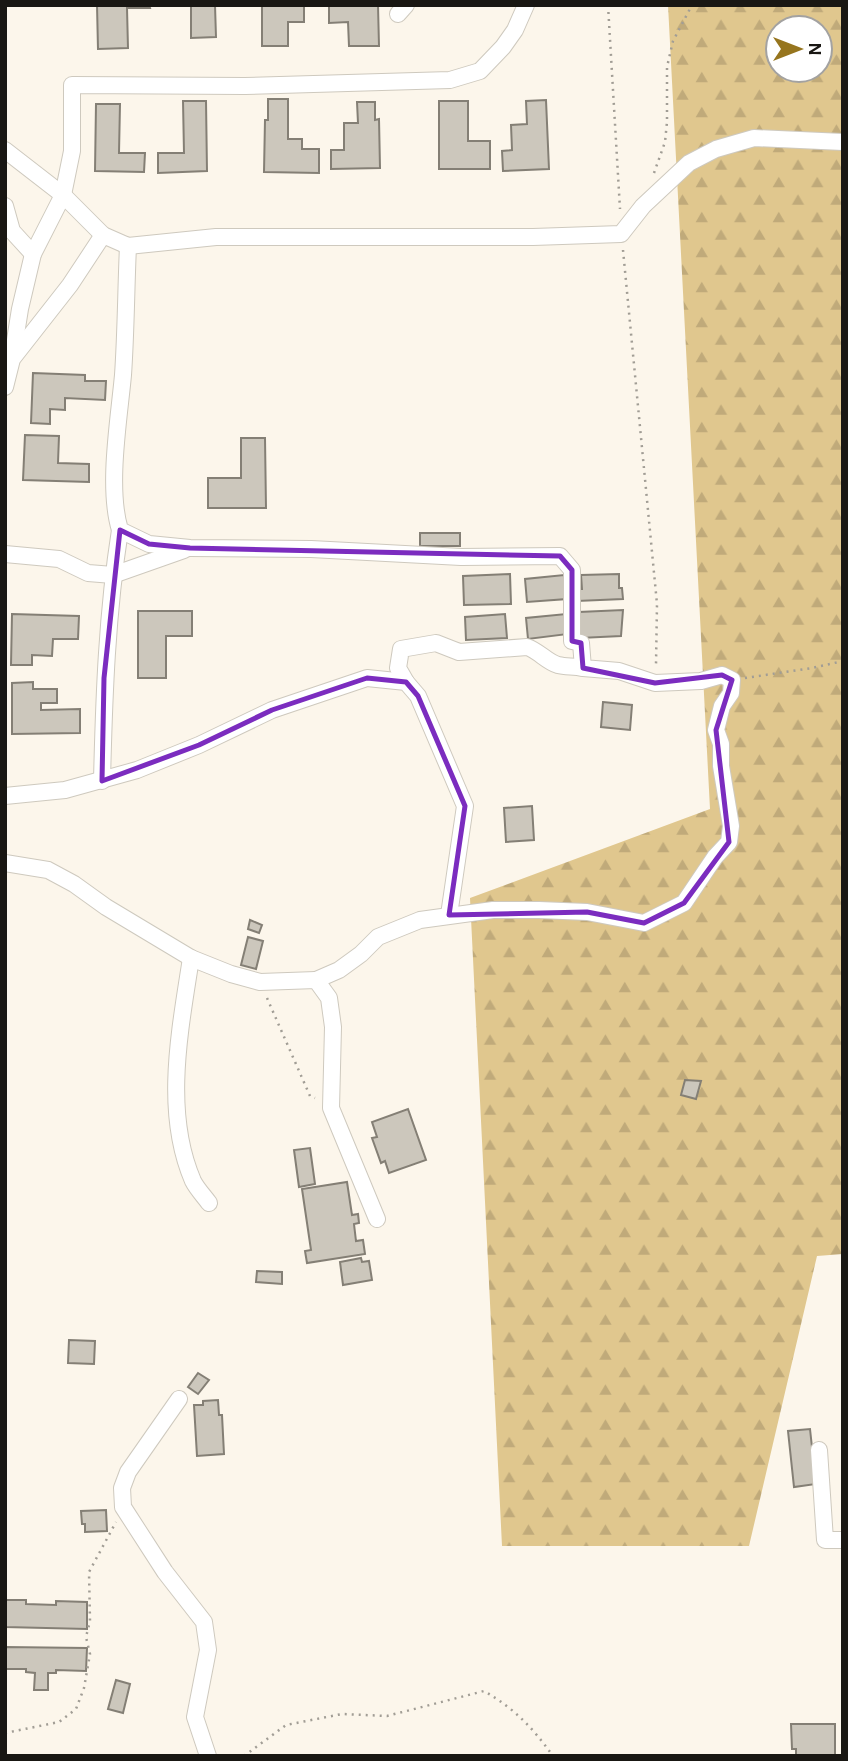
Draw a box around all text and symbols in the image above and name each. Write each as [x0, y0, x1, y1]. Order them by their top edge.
north arrow [764, 14, 834, 84]
text: N [805, 42, 824, 56]

